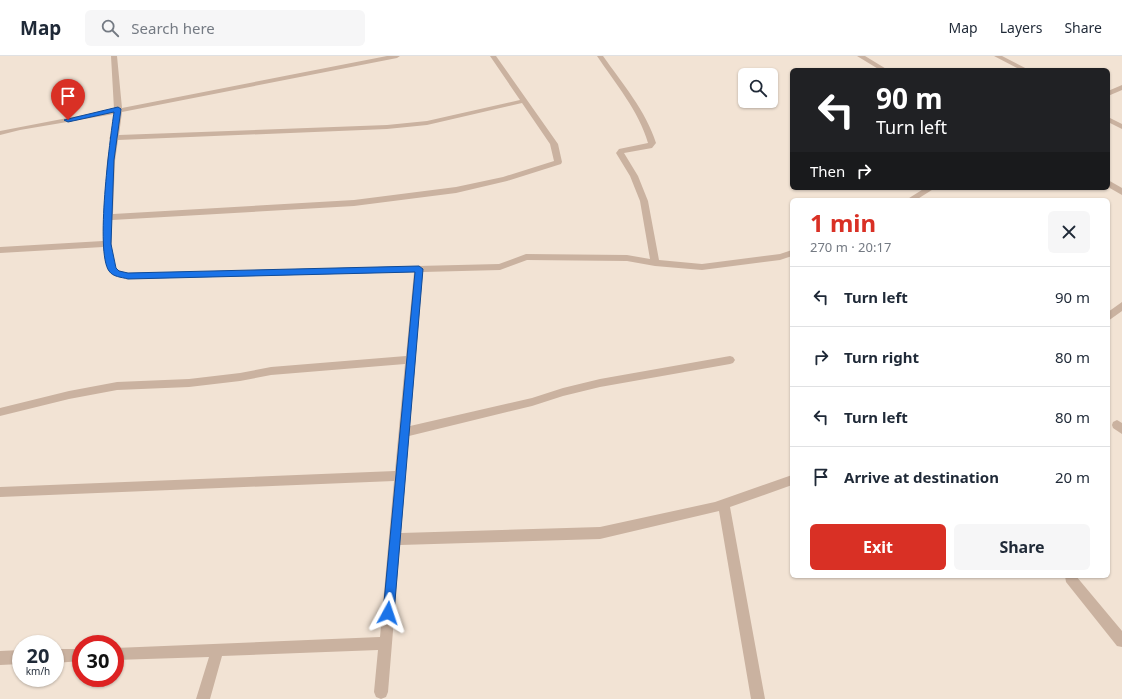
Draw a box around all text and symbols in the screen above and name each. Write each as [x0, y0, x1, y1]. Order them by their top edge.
search box [85, 10, 365, 46]
text: Map [20, 15, 61, 41]
icon: search [99, 17, 121, 39]
text: Search here [131, 18, 215, 38]
text: Map [949, 18, 978, 37]
text: Layers [1000, 18, 1042, 37]
text: Share [1064, 18, 1102, 37]
map controls [738, 68, 778, 108]
button: search [738, 68, 778, 108]
pin [51, 79, 85, 120]
text: 90 m [876, 79, 943, 117]
icon: left [810, 84, 862, 136]
icon: arrive [57, 85, 79, 107]
text: Turn left [876, 115, 947, 139]
icon: right [853, 160, 875, 182]
text: Then [810, 161, 845, 181]
text: 1 min [810, 206, 876, 239]
button: close [1048, 211, 1090, 253]
text: 270 m · 20:17 [810, 238, 891, 256]
icon: left [810, 286, 832, 308]
text: Turn left [844, 287, 908, 307]
text: 90 m [1055, 287, 1090, 307]
icon: right [810, 346, 832, 368]
text: Turn right [844, 347, 919, 367]
text: 80 m [1055, 347, 1090, 367]
icon: left [810, 406, 832, 428]
text: Turn left [844, 407, 908, 427]
text: 80 m [1055, 407, 1090, 427]
icon: arrive [810, 466, 832, 488]
text: Arrive at destination [844, 467, 999, 487]
text: 20 m [1055, 467, 1090, 487]
button: Exit [810, 524, 946, 570]
button: Share [954, 524, 1090, 570]
position arrow [367, 592, 409, 634]
speed limit sign: 30 [72, 635, 124, 687]
text: 20 [27, 642, 49, 669]
text: km/h [26, 664, 50, 678]

